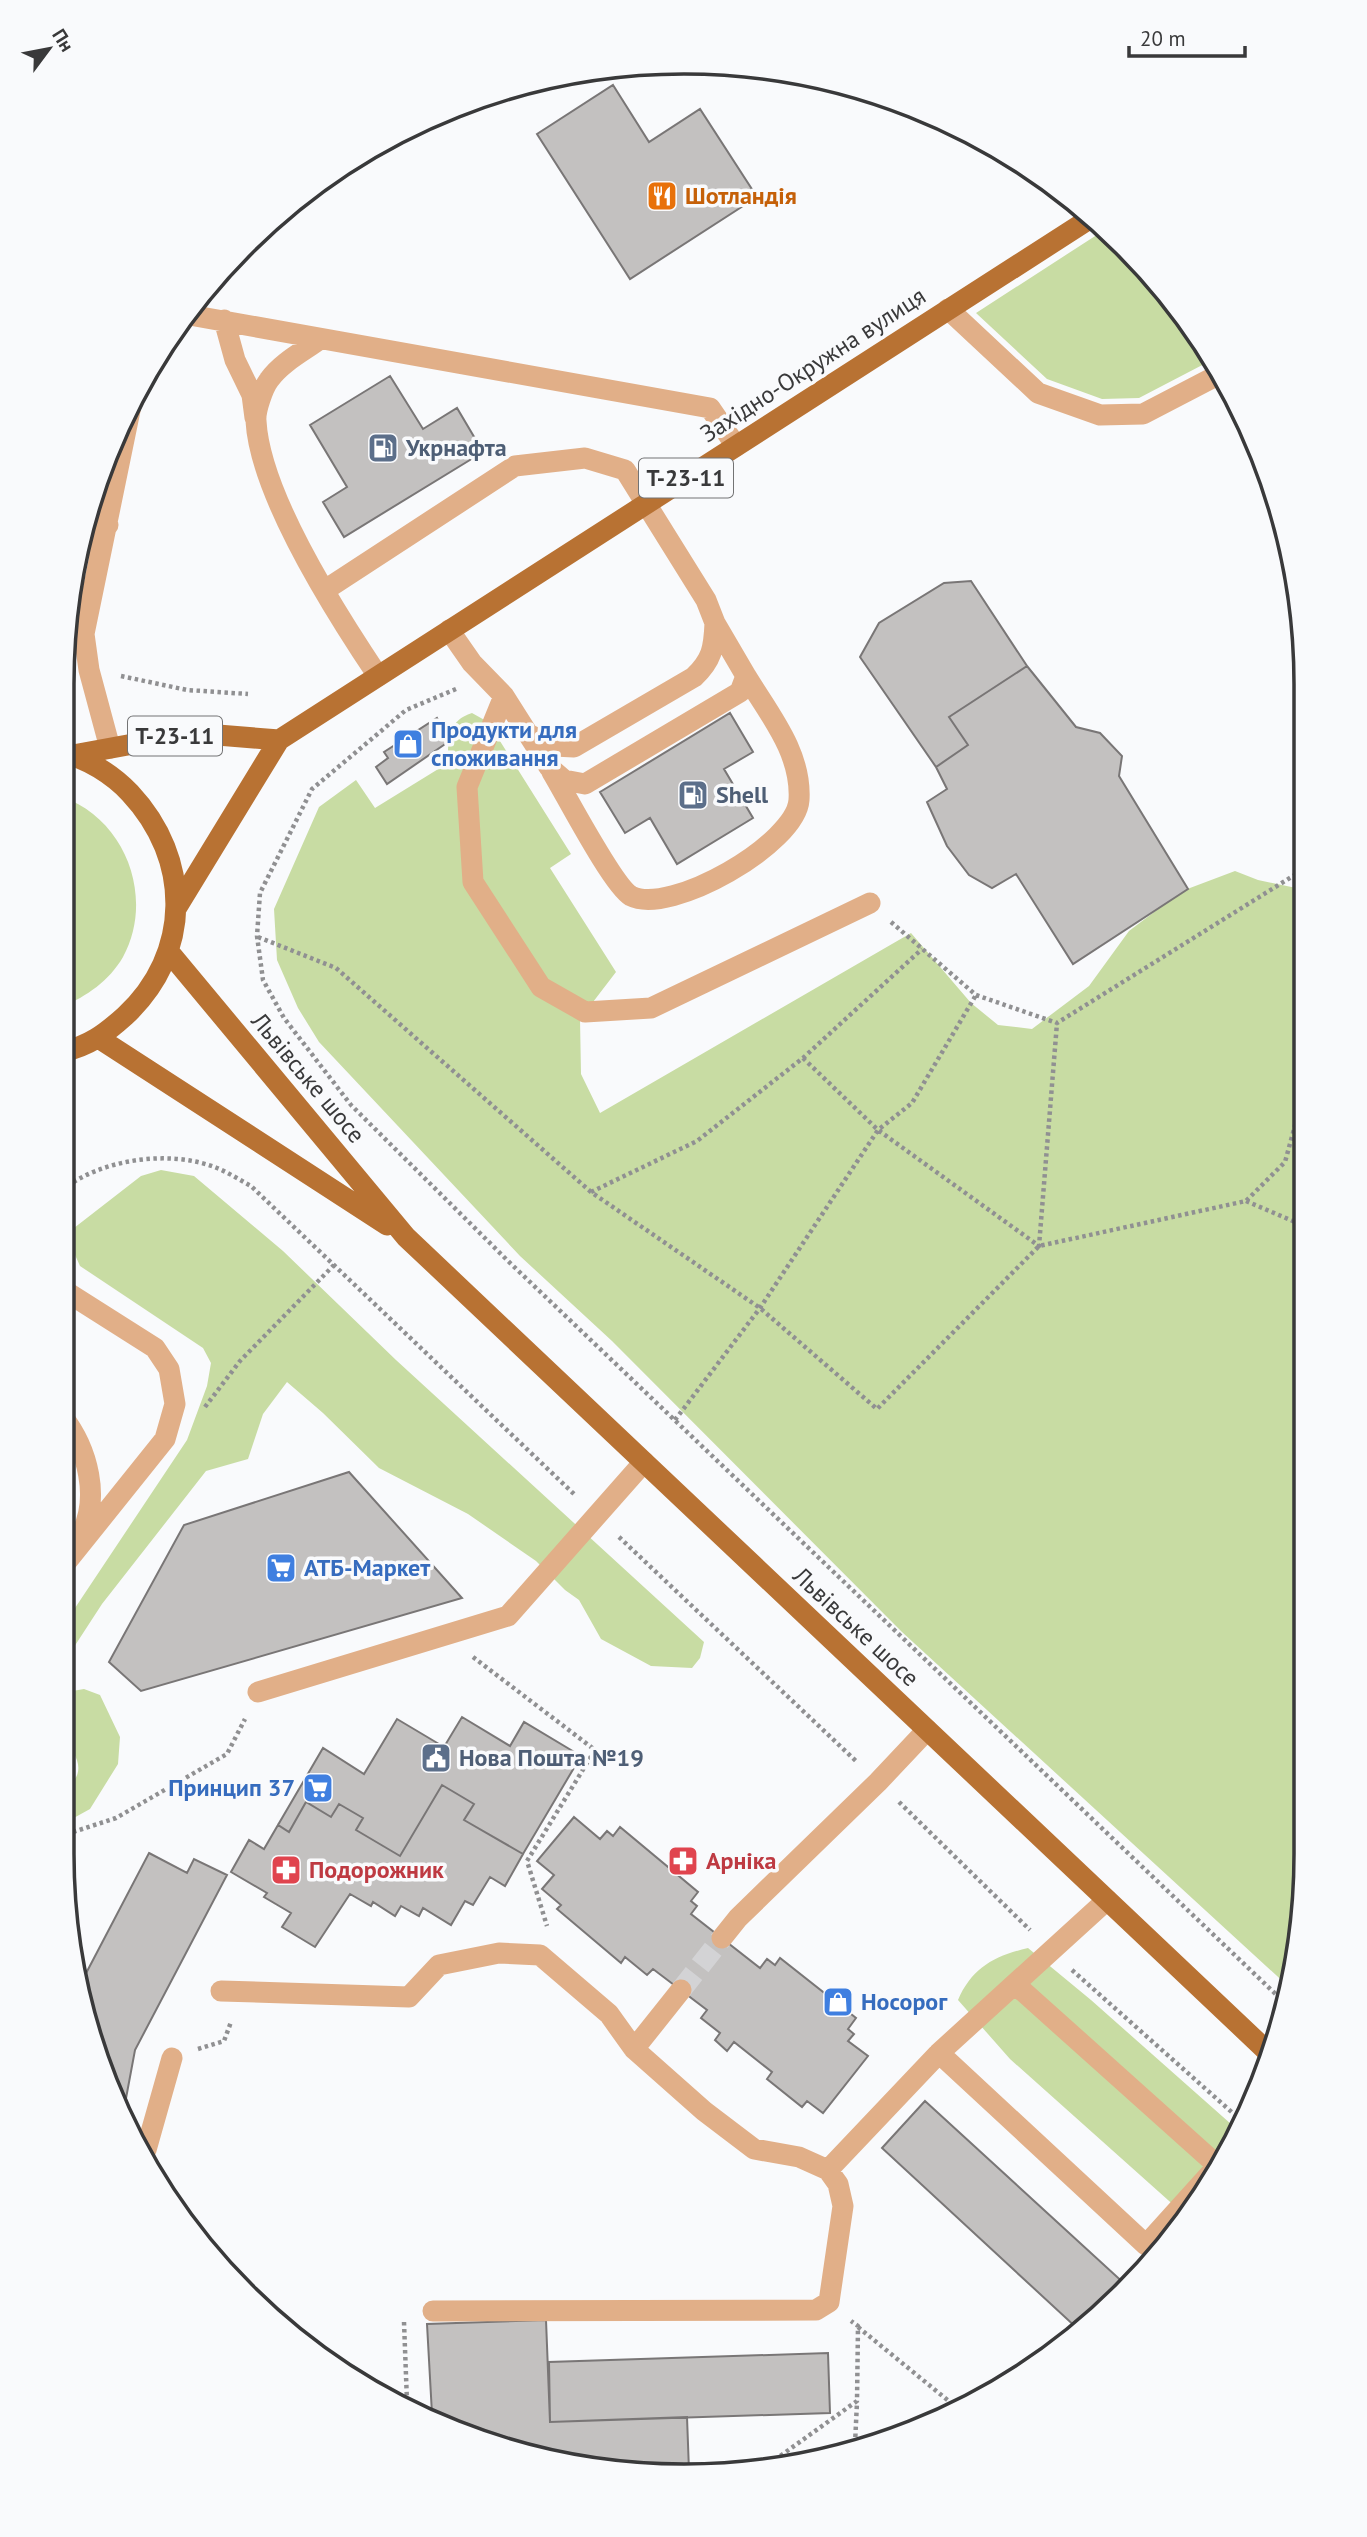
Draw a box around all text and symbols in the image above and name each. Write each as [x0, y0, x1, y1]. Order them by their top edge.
north arrow [14, 14, 84, 84]
scale bar [1129, 14, 1244, 58]
text: Пн [47, 24, 80, 56]
text: 20 m [1140, 25, 1186, 52]
restaurant icon: Шотландія [645, 179, 679, 213]
place label: Шотландія [685, 180, 797, 211]
street label: Західно-Окружна вулиця [694, 280, 931, 449]
fuel station icon: Укрнафта [366, 431, 400, 465]
place label: Укрнафта [405, 432, 507, 463]
road number: Т-23-11 [639, 458, 733, 498]
place label: Продукти для споживання [431, 714, 577, 773]
road number: Т-23-11 [128, 716, 222, 756]
shop icon: Продукти для споживання [391, 727, 425, 761]
fuel station icon: Shell [676, 778, 710, 812]
place label: Shell [716, 779, 769, 810]
street label: Львівське шосе [244, 1005, 372, 1149]
supermarket icon: АТБ-Маркет [264, 1551, 298, 1585]
place label: АТБ-Маркет [304, 1552, 431, 1583]
street label: Львівське шосе [786, 1560, 926, 1693]
public building icon: Нова Пошта №19 [419, 1741, 453, 1775]
place label: Нова Пошта №19 [459, 1742, 644, 1773]
supermarket icon: Принцип 37 [301, 1771, 335, 1805]
place label: Принцип 37 [168, 1772, 295, 1803]
pharmacy icon: Арніка [666, 1844, 700, 1878]
place label: Арніка [706, 1845, 776, 1876]
pharmacy icon: Подорожник [269, 1853, 303, 1887]
place label: Подорожник [309, 1854, 444, 1885]
shop icon: Носорог [821, 1985, 855, 2019]
place label: Носорог [861, 1986, 948, 2017]

